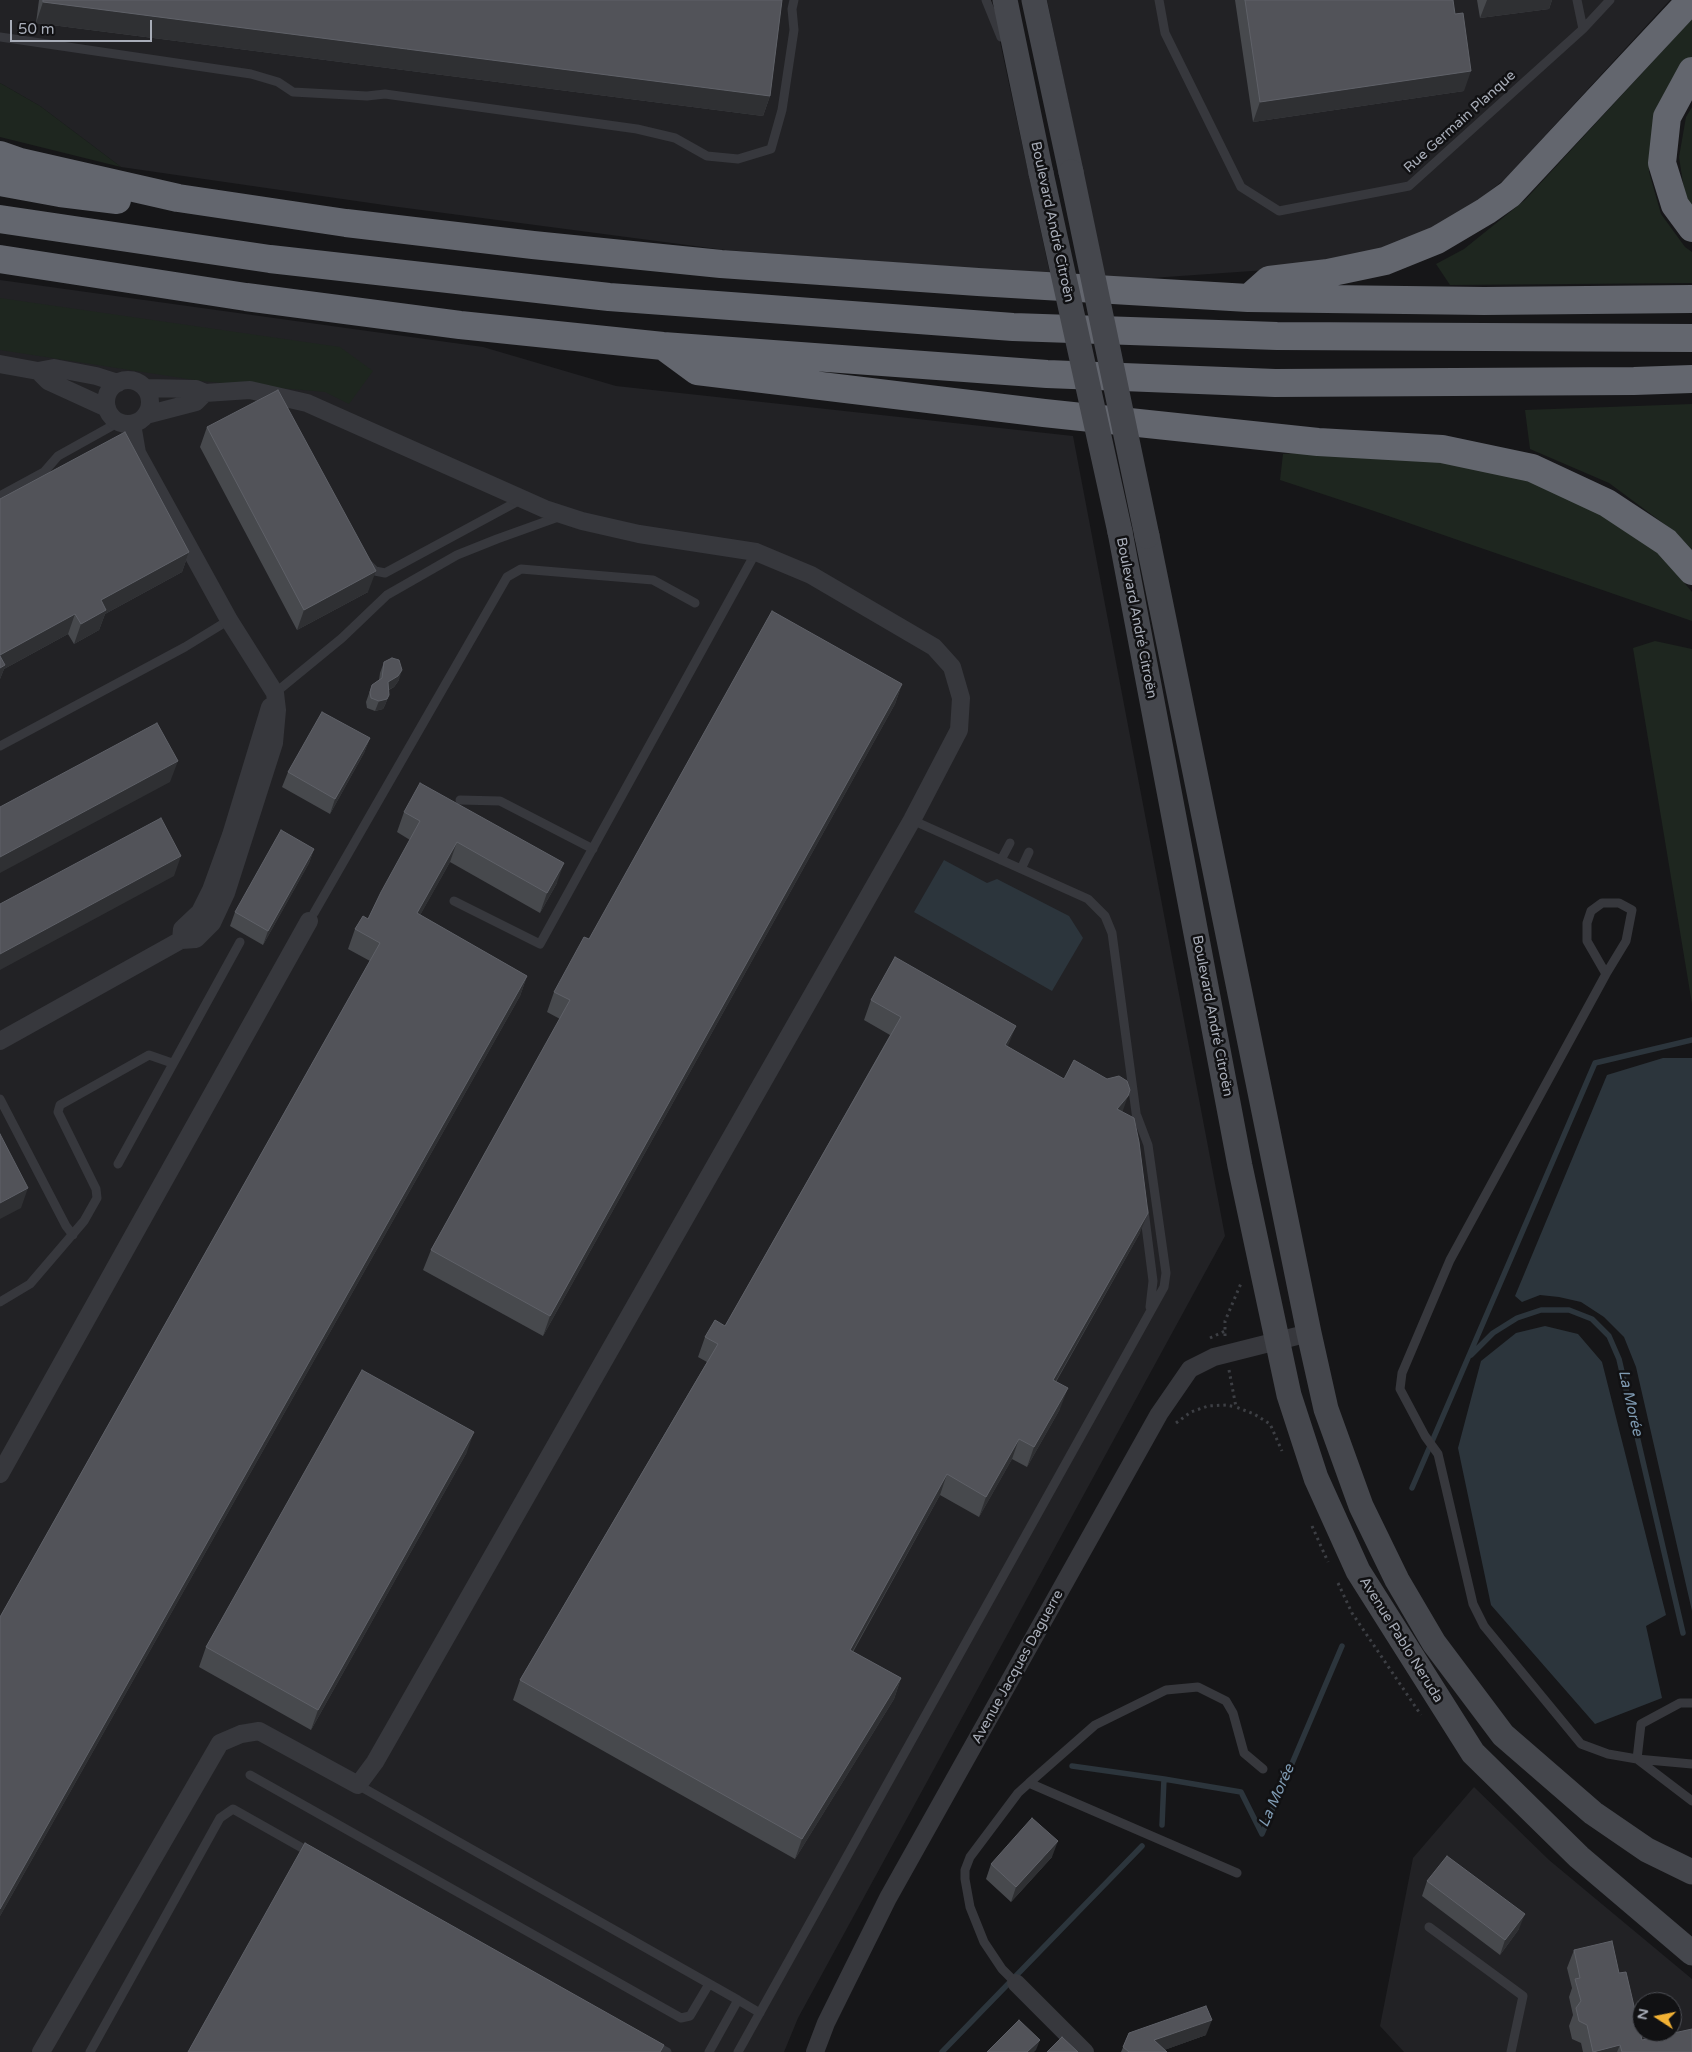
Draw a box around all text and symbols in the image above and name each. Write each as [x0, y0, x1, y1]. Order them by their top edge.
scale bar [12, 10, 155, 42]
text: 50 m [18, 20, 55, 38]
street label: Rue Germain Planque [1401, 67, 1519, 177]
street label: Boulevard André Citroën [1027, 140, 1077, 304]
street label: Boulevard André Citroën [1112, 536, 1160, 700]
street label: Boulevard André Citroën [1188, 934, 1236, 1098]
water label: La Morée [1614, 1368, 1646, 1438]
street label: Avenue Pablo Neruda [1356, 1574, 1446, 1706]
street label: Avenue Jacques Daguerre [969, 1587, 1067, 1747]
water label: La Morée [1255, 1762, 1299, 1830]
north arrow [1632, 1992, 1682, 2042]
text: N [1633, 2007, 1652, 2021]

